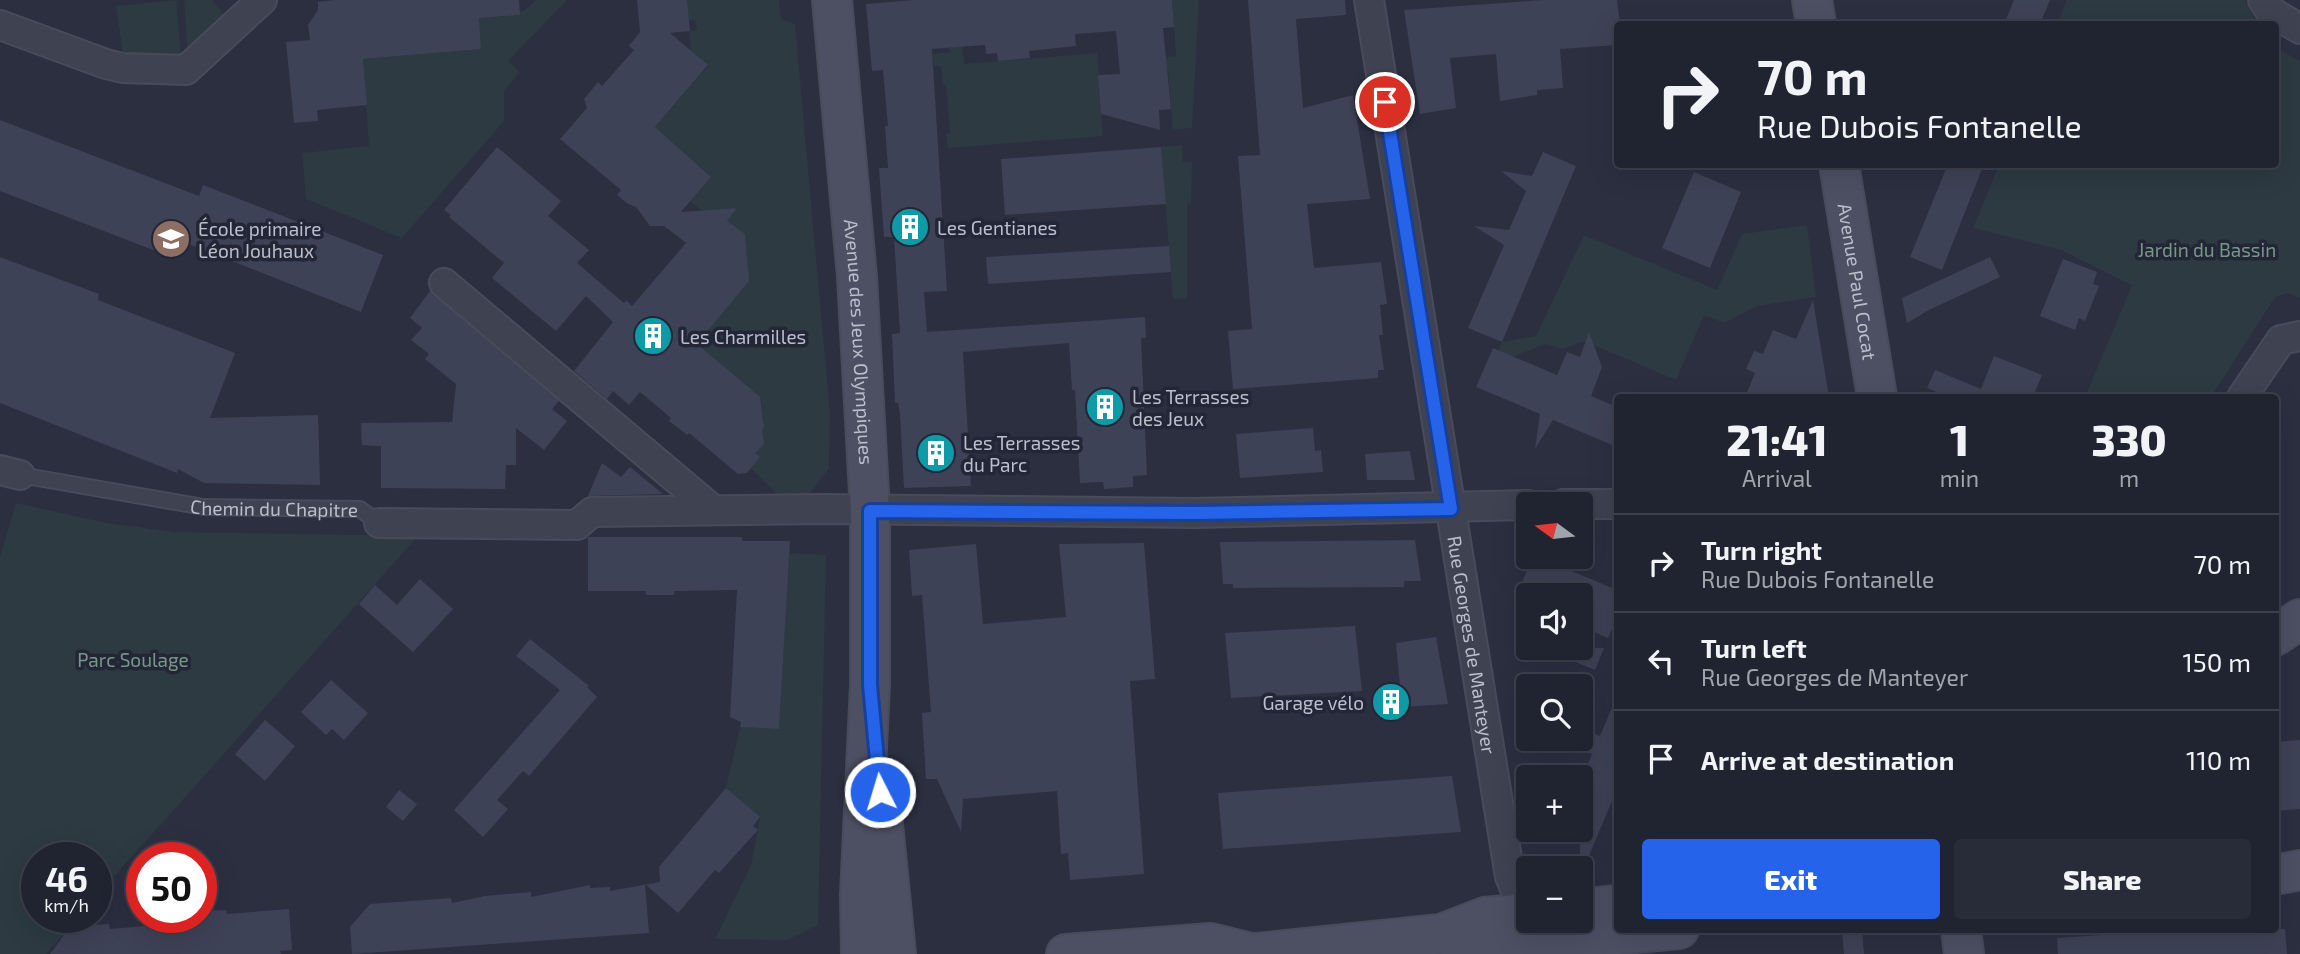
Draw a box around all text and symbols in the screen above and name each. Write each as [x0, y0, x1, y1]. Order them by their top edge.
text: 70 m [1757, 46, 1868, 105]
icon: right [1642, 49, 1733, 140]
pin [1355, 72, 1415, 132]
icon: arrive [1366, 83, 1404, 121]
text: Rue Dubois Fontanelle [1757, 106, 2082, 144]
street label: Avenue Paul Cocat [1834, 201, 1882, 361]
building icon: Les Gentianes [889, 206, 931, 248]
place label: Les Gentianes [937, 216, 1057, 239]
place label: École primaire Léon Jouhaux [198, 217, 321, 262]
school or university icon: École primaire Léon Jouhaux [150, 218, 192, 260]
street label: Avenue des Jeux Olympiques [840, 218, 879, 465]
park label: Jardin du Bassin [2138, 238, 2276, 261]
building icon: Les Charmilles [632, 315, 674, 357]
place label: Les Charmilles [680, 325, 806, 348]
place label: Les Terrasses des Jeux [1132, 385, 1249, 430]
building icon: Les Terrasses des Jeux [1084, 386, 1126, 428]
text: 21:41 [1726, 414, 1828, 464]
text: 1 [1950, 414, 1969, 464]
text: 330 [2091, 414, 2167, 464]
place label: Les Terrasses du Parc [963, 431, 1080, 476]
building icon: Les Terrasses du Parc [915, 432, 957, 474]
text: Arrival [1742, 464, 1812, 492]
text: min [1940, 464, 1979, 492]
text: m [2119, 464, 2139, 492]
north arrow [1516, 492, 1592, 569]
map controls [1516, 492, 1593, 933]
street label: Chemin du Chapitre [189, 493, 358, 520]
street label: Rue Georges de Manteyer [1444, 534, 1502, 756]
text: Turn right [1701, 534, 1822, 565]
icon: right [1642, 544, 1680, 582]
text: 70 m [2193, 548, 2251, 579]
text: Rue Dubois Fontanelle [1701, 565, 1934, 593]
button: sound [1516, 583, 1593, 660]
text: Turn left [1701, 632, 1807, 663]
icon: left [1642, 642, 1680, 680]
text: 150 m [2182, 646, 2251, 677]
park label: Parc Soulage [77, 648, 189, 671]
text: Rue Georges de Manteyer [1701, 663, 1968, 691]
button: search [1516, 674, 1593, 751]
building icon: Garage vélo [1370, 681, 1412, 723]
place label: Garage vélo [1262, 691, 1364, 714]
icon: arrive [1642, 740, 1680, 778]
text: Arrive at destination [1701, 744, 1954, 775]
text: 110 m [2186, 744, 2251, 775]
position arrow [843, 755, 917, 829]
button: + [1516, 765, 1593, 842]
button: Exit [1642, 839, 1940, 919]
button: Share [1954, 839, 2251, 919]
speed limit sign: 50 [126, 842, 217, 933]
button: − [1516, 856, 1593, 933]
text: 46 [45, 857, 88, 899]
text: km/h [44, 894, 89, 916]

